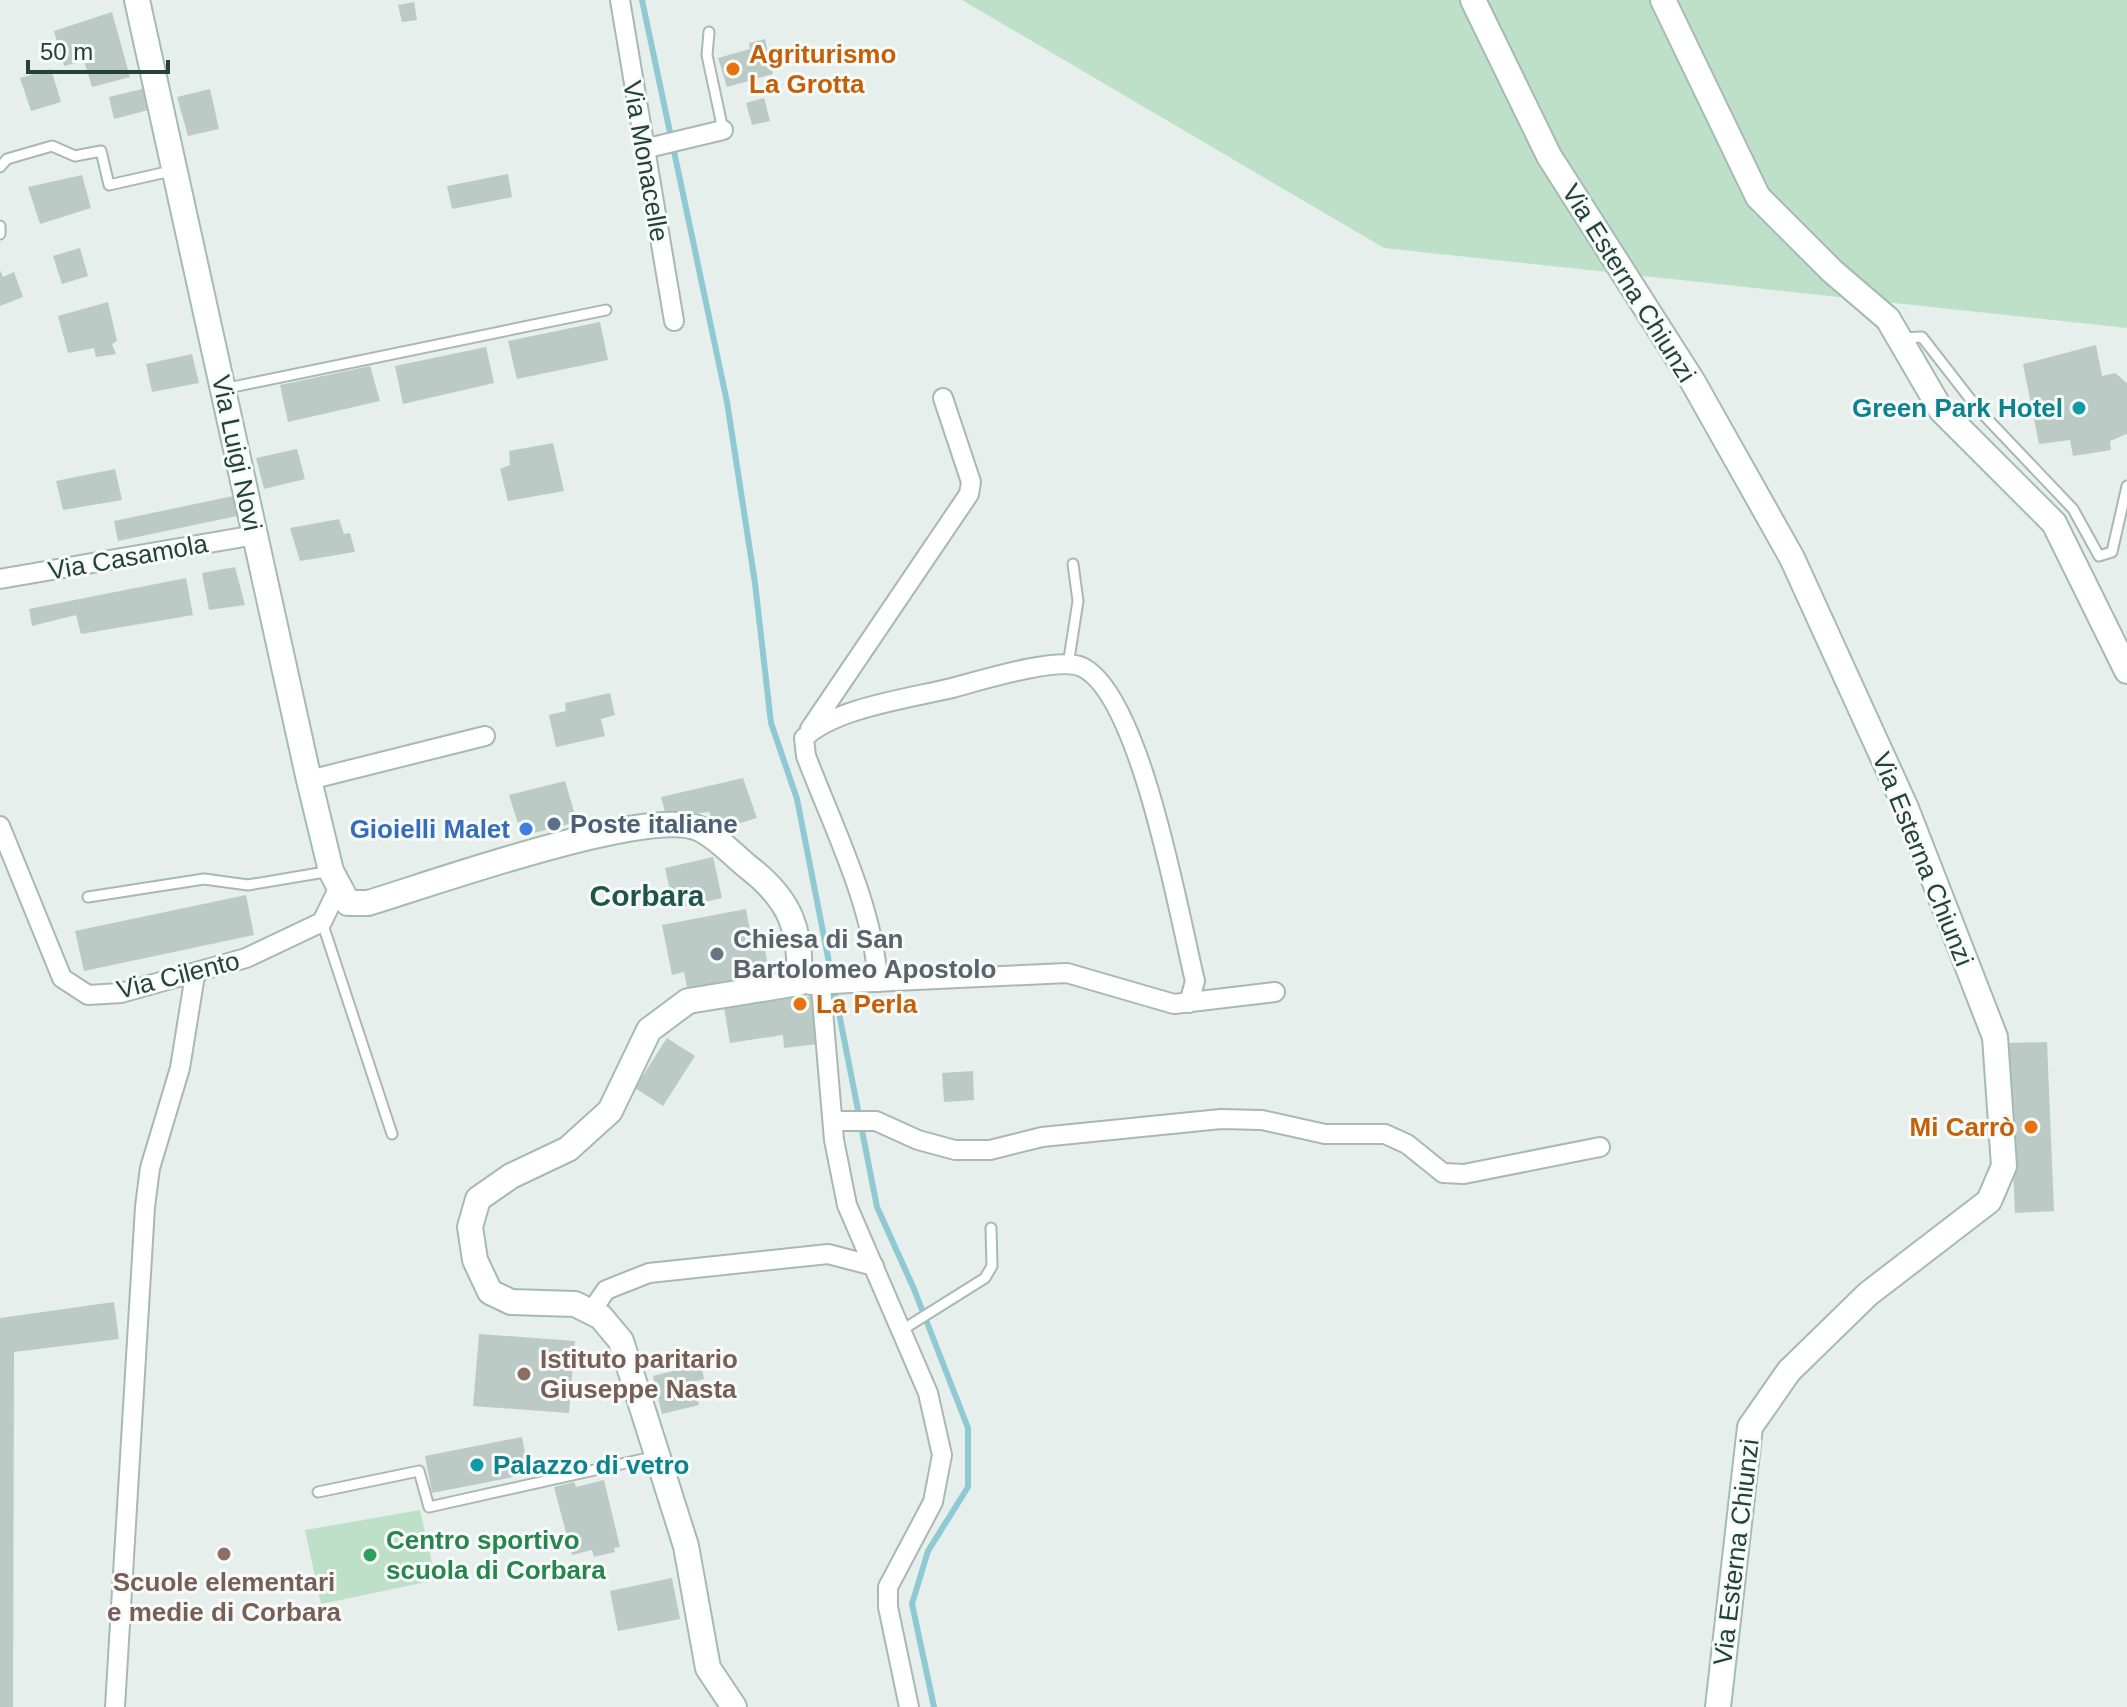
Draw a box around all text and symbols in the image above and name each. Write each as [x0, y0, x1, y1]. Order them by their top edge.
scale bar [28, 24, 168, 74]
text: 50 m [40, 38, 93, 65]
place label: Agriturismo La Grotta [749, 39, 896, 99]
marker: Agriturismo La Grotta [724, 60, 742, 78]
street label: Via Monacelle [617, 78, 675, 244]
street label: Via Esterna Chiunzi [1556, 178, 1702, 388]
street label: Via Luigi Novi [206, 372, 268, 534]
place label: Green Park Hotel [1852, 393, 2063, 423]
marker: Green Park Hotel [2070, 399, 2088, 417]
street label: Via Casamola [46, 528, 211, 586]
street label: Via Esterna Chiunzi [1866, 748, 1980, 970]
place label: Poste italiane [570, 809, 738, 839]
place label: Gioielli Malet [350, 814, 510, 844]
marker: Poste italiane [545, 815, 563, 833]
marker: Gioielli Malet [517, 820, 535, 838]
district label: Corbara [589, 879, 705, 912]
place label: Chiesa di San Bartolomeo Apostolo [733, 924, 996, 984]
street label: Via Cilento [114, 945, 242, 1005]
marker: Chiesa di San Bartolomeo Apostolo [708, 945, 726, 963]
place label: La Perla [816, 989, 918, 1019]
marker: La Perla [791, 995, 809, 1013]
place label: Mi Carrò [1910, 1112, 2015, 1142]
marker: Mi Carrò [2022, 1118, 2040, 1136]
place label: Istituto paritario Giuseppe Nasta [540, 1344, 738, 1404]
marker: Istituto paritario Giuseppe Nasta [515, 1365, 533, 1383]
street label: Via Esterna Chiunzi [1707, 1437, 1765, 1667]
place label: Palazzo di vetro [493, 1450, 690, 1480]
marker: Palazzo di vetro [468, 1456, 486, 1474]
place label: Centro sportivo scuola di Corbara [386, 1525, 606, 1585]
marker: Scuole elementari e medie di Corbara [215, 1545, 233, 1563]
marker: Centro sportivo scuola di Corbara [361, 1546, 379, 1564]
place label: Scuole elementari e medie di Corbara [107, 1567, 342, 1627]

